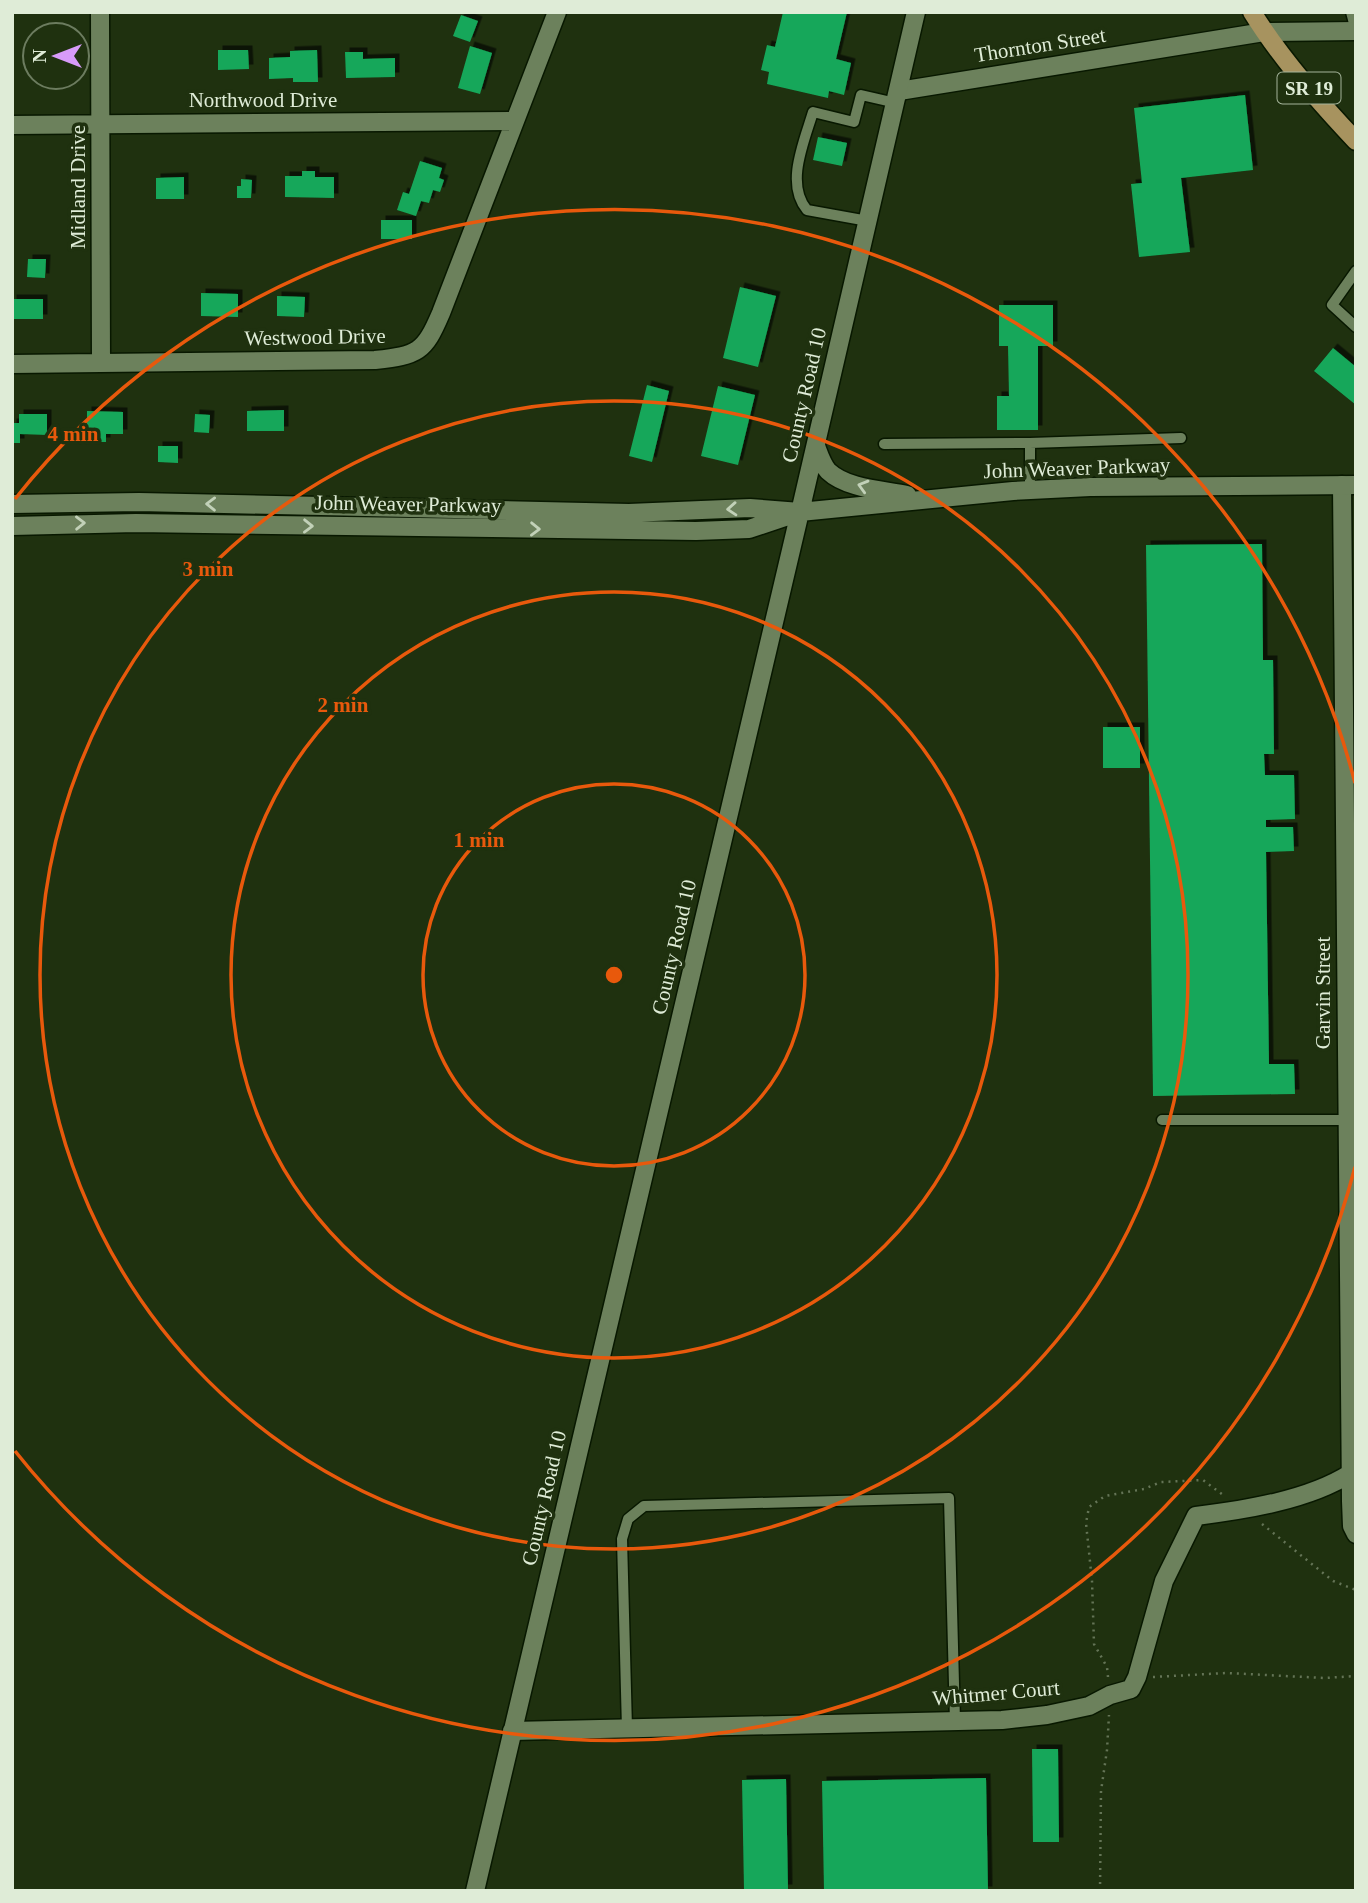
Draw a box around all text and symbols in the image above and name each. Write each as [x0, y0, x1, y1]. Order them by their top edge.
north arrow [21, 21, 91, 91]
street label: Thornton Street [973, 23, 1107, 67]
text: N [29, 49, 50, 63]
road number: SR 19 [1278, 72, 1340, 104]
street label: Northwood Drive [189, 88, 337, 112]
street label: Midland Drive [66, 125, 90, 249]
street label: Westwood Drive [244, 324, 386, 350]
street label: County Road 10 [777, 325, 831, 465]
text: 4 min [48, 422, 99, 446]
street label: John Weaver Parkway [983, 453, 1171, 483]
one-way arrow [857, 480, 869, 494]
street label: John Weaver Parkway [314, 490, 502, 518]
one-way arrow [205, 496, 216, 511]
one-way arrow [727, 501, 738, 516]
one-way arrow [76, 515, 86, 531]
one-way arrow [303, 518, 314, 534]
one-way arrow [531, 521, 541, 537]
text: 3 min [183, 557, 234, 581]
text: 2 min [318, 693, 369, 717]
text: 1 min [454, 828, 505, 852]
street label: County Road 10 [647, 877, 701, 1017]
street label: Garvin Street [1311, 937, 1335, 1049]
centre of rings [602, 963, 626, 987]
street label: County Road 10 [517, 1428, 571, 1568]
street label: Whitmer Court [931, 1675, 1061, 1711]

